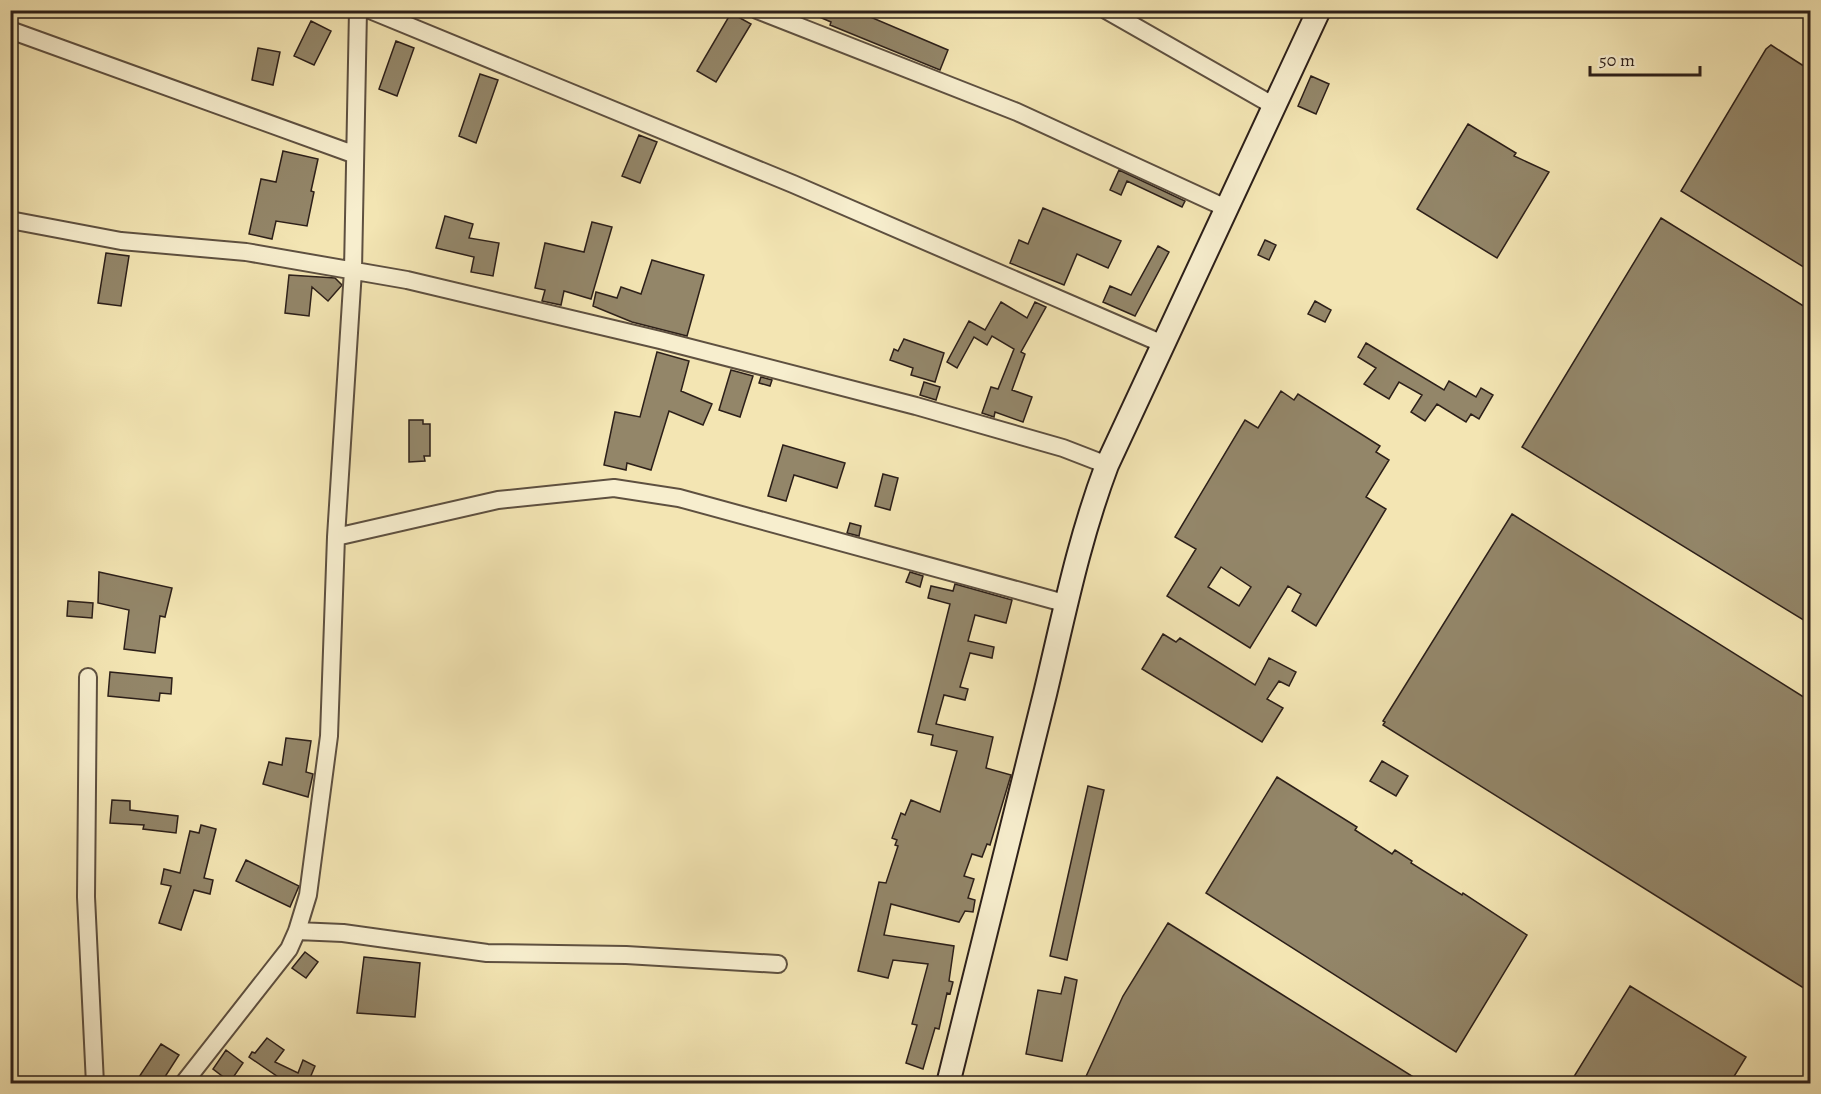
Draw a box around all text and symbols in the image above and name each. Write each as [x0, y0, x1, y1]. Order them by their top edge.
scale bar [1590, 39, 1700, 77]
text: 50 m [1599, 48, 1635, 72]

